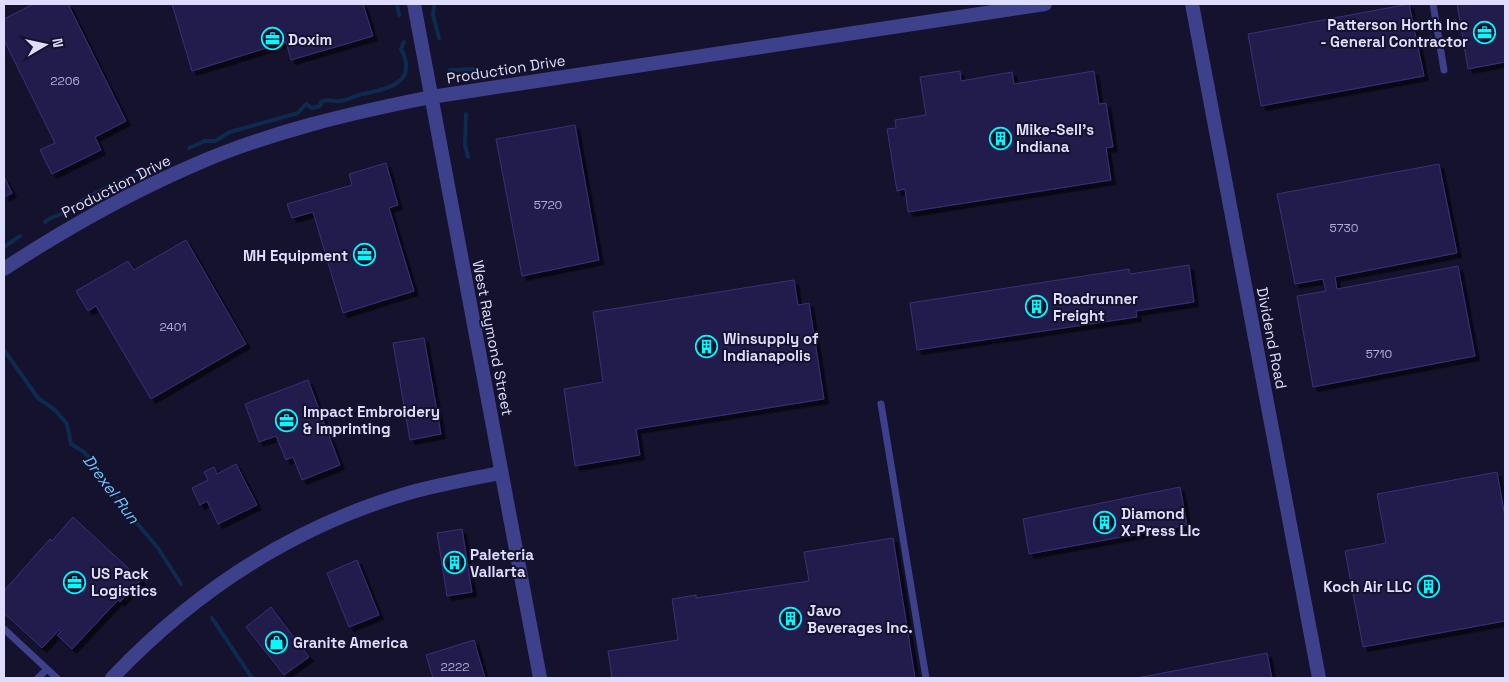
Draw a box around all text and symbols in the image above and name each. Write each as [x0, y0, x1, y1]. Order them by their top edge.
place label: Patterson Horth Inc - General Contractor [1320, 15, 1468, 51]
north arrow [20, 20, 70, 70]
office icon: Patterson Horth Inc - General Contractor [1472, 21, 1496, 45]
office icon: Doxim [260, 27, 284, 51]
place label: Doxim [288, 30, 332, 49]
text: N [48, 37, 67, 49]
street label: Production Drive [445, 50, 567, 88]
house number: 2206 [50, 73, 80, 89]
place label: Mike-Sell's Indiana [1016, 120, 1094, 156]
building icon: Mike-Sell's Indiana [988, 126, 1012, 150]
street label: Production Drive [58, 150, 174, 222]
house number: 5720 [534, 197, 562, 213]
house number: 5730 [1330, 220, 1358, 236]
office icon: MH Equipment [352, 243, 376, 267]
place label: MH Equipment [243, 246, 348, 265]
street label: West Raymond Street [469, 259, 517, 417]
street label: Dividend Road [1253, 285, 1291, 391]
place label: Roadrunner Freight [1053, 289, 1138, 325]
building icon: Roadrunner Freight [1025, 295, 1049, 319]
house number: 2401 [159, 319, 187, 335]
place label: Winsupply of Indianapolis [723, 329, 819, 365]
building icon: Winsupply of Indianapolis [695, 335, 719, 359]
house number: 5710 [1366, 346, 1392, 362]
place label: Impact Embroidery & Imprinting [303, 402, 440, 438]
office icon: Impact Embroidery & Imprinting [275, 408, 299, 432]
water label: Drexel Run [78, 450, 145, 529]
place label: Diamond X-Press Llc [1121, 504, 1201, 540]
building icon: Diamond X-Press Llc [1093, 510, 1117, 534]
place label: Paleteria Vallarta [470, 545, 534, 581]
building icon: Paleteria Vallarta [442, 551, 466, 575]
place label: US Pack Logistics [91, 564, 157, 600]
office icon: US Pack Logistics [63, 570, 87, 594]
building icon: Koch Air LLC [1416, 574, 1440, 598]
place label: Koch Air LLC [1323, 577, 1412, 596]
place label: Javo Beverages Inc. [807, 601, 913, 637]
building icon: Javo Beverages Inc. [779, 607, 803, 631]
shop icon: Granite America [265, 630, 289, 654]
place label: Granite America [293, 633, 408, 652]
house number: 2222 [441, 659, 469, 675]

